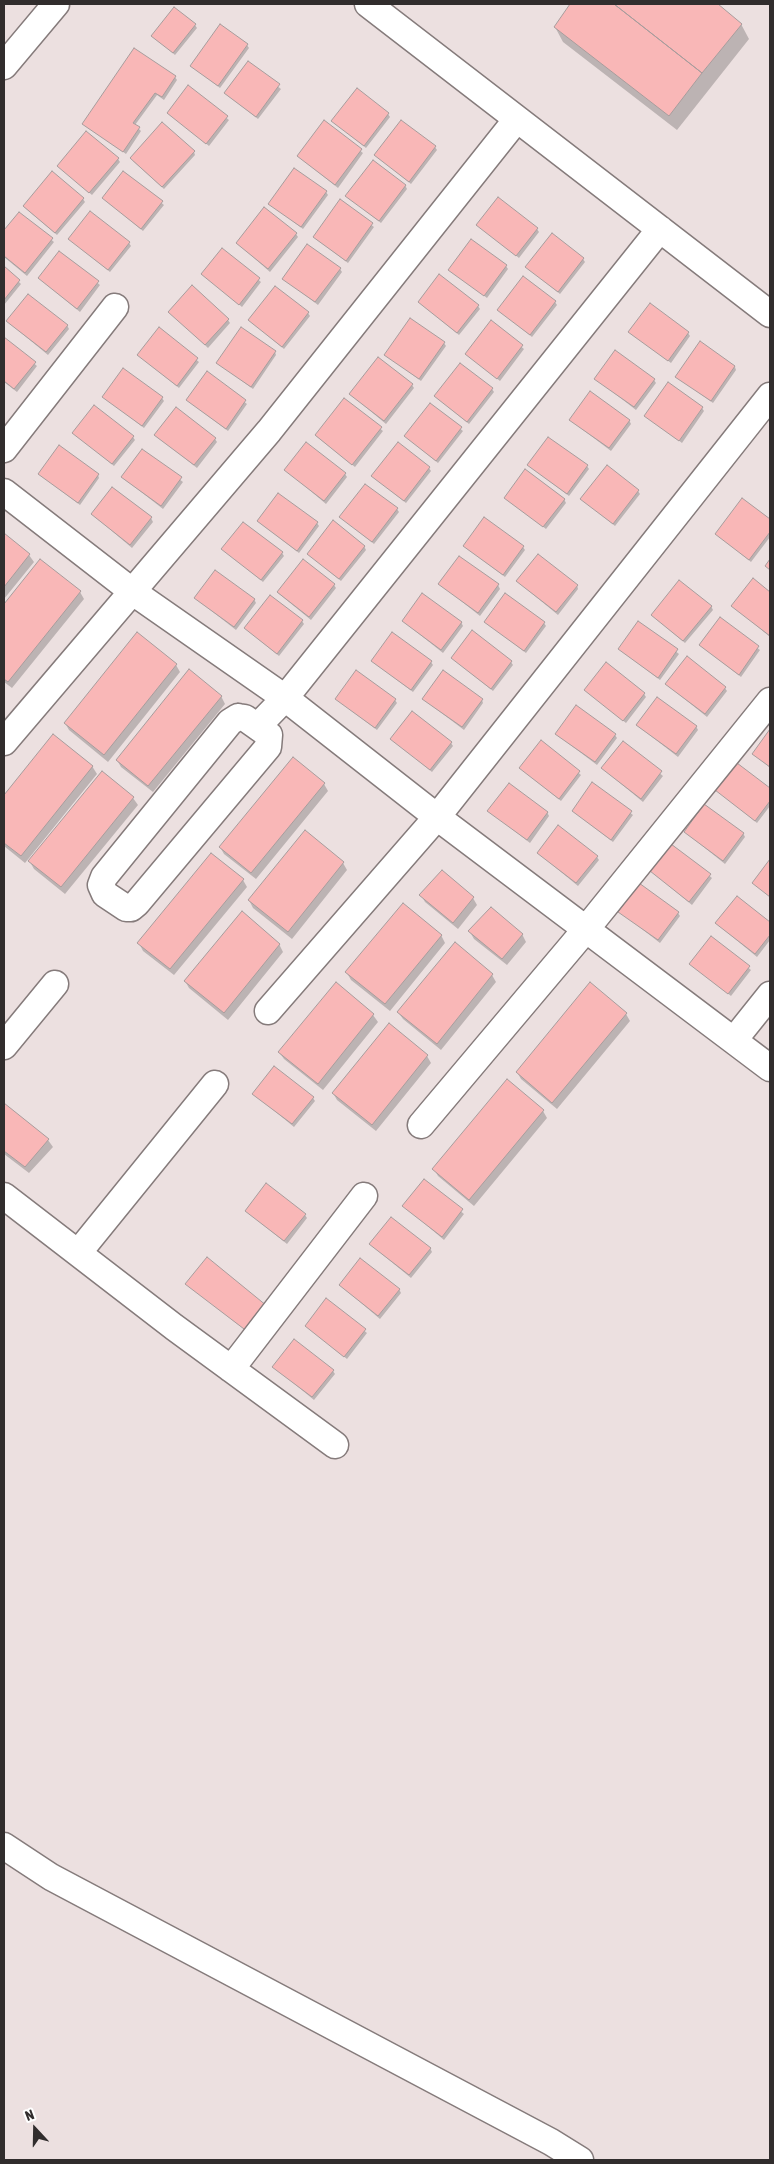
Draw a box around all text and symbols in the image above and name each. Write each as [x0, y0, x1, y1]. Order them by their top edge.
north arrow [10, 2104, 60, 2154]
text: N [23, 2106, 36, 2124]

